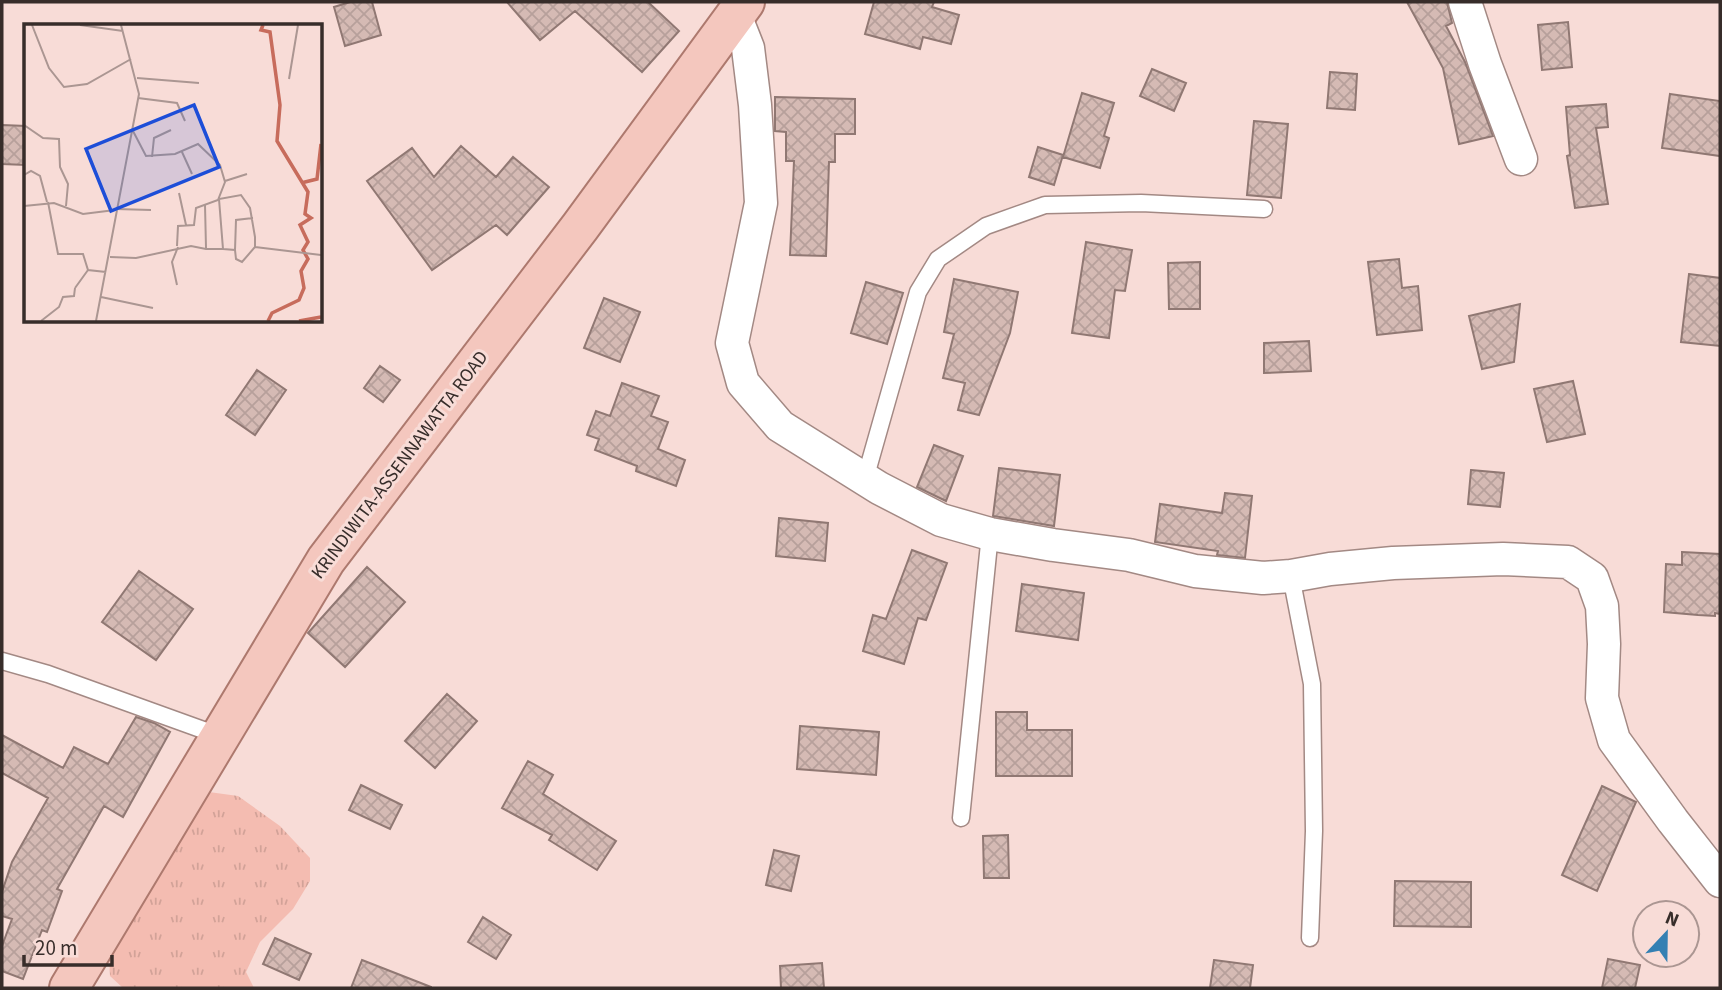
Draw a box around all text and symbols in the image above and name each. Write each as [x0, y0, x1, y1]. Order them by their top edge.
inset map [24, 24, 322, 322]
street label: KRINDIWITA-ASSENNAWATTA ROAD [305, 345, 495, 585]
north arrow [1631, 899, 1701, 969]
text: N [1661, 905, 1683, 935]
scale bar [24, 923, 112, 967]
text: 20 m [35, 933, 77, 963]

